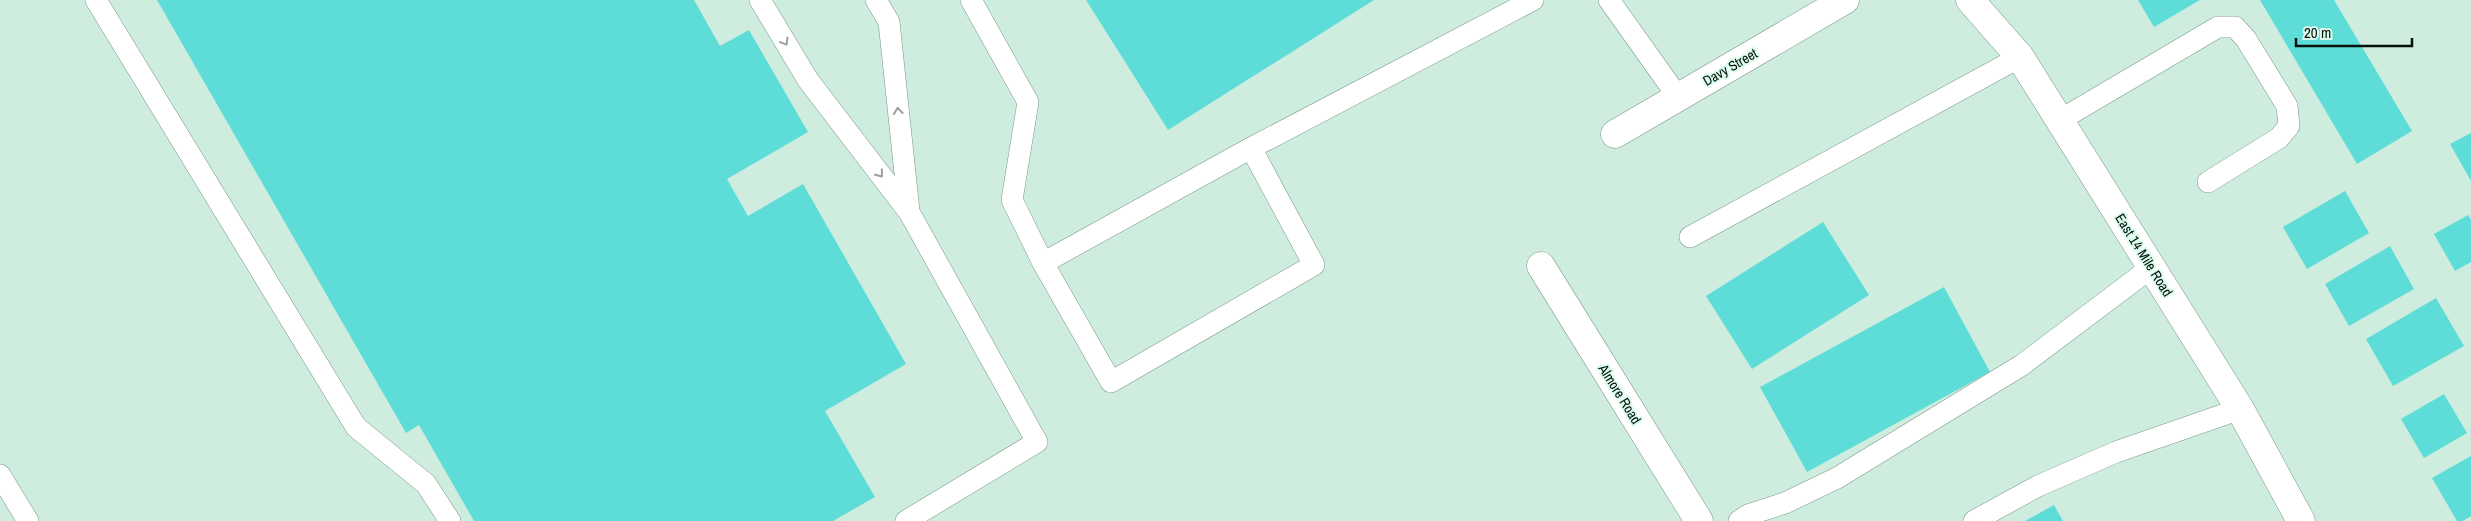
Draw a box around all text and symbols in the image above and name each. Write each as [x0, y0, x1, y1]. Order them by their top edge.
scale bar [2296, 15, 2412, 47]
text: 20 m [2304, 22, 2331, 43]
one-way arrow [779, 36, 789, 45]
street label: Davy Street [1700, 44, 1760, 90]
one-way arrow [893, 107, 904, 115]
one-way arrow [874, 168, 883, 178]
street label: East 14 Mile Road [2111, 210, 2177, 300]
street label: Almore Road [1594, 360, 1645, 427]

